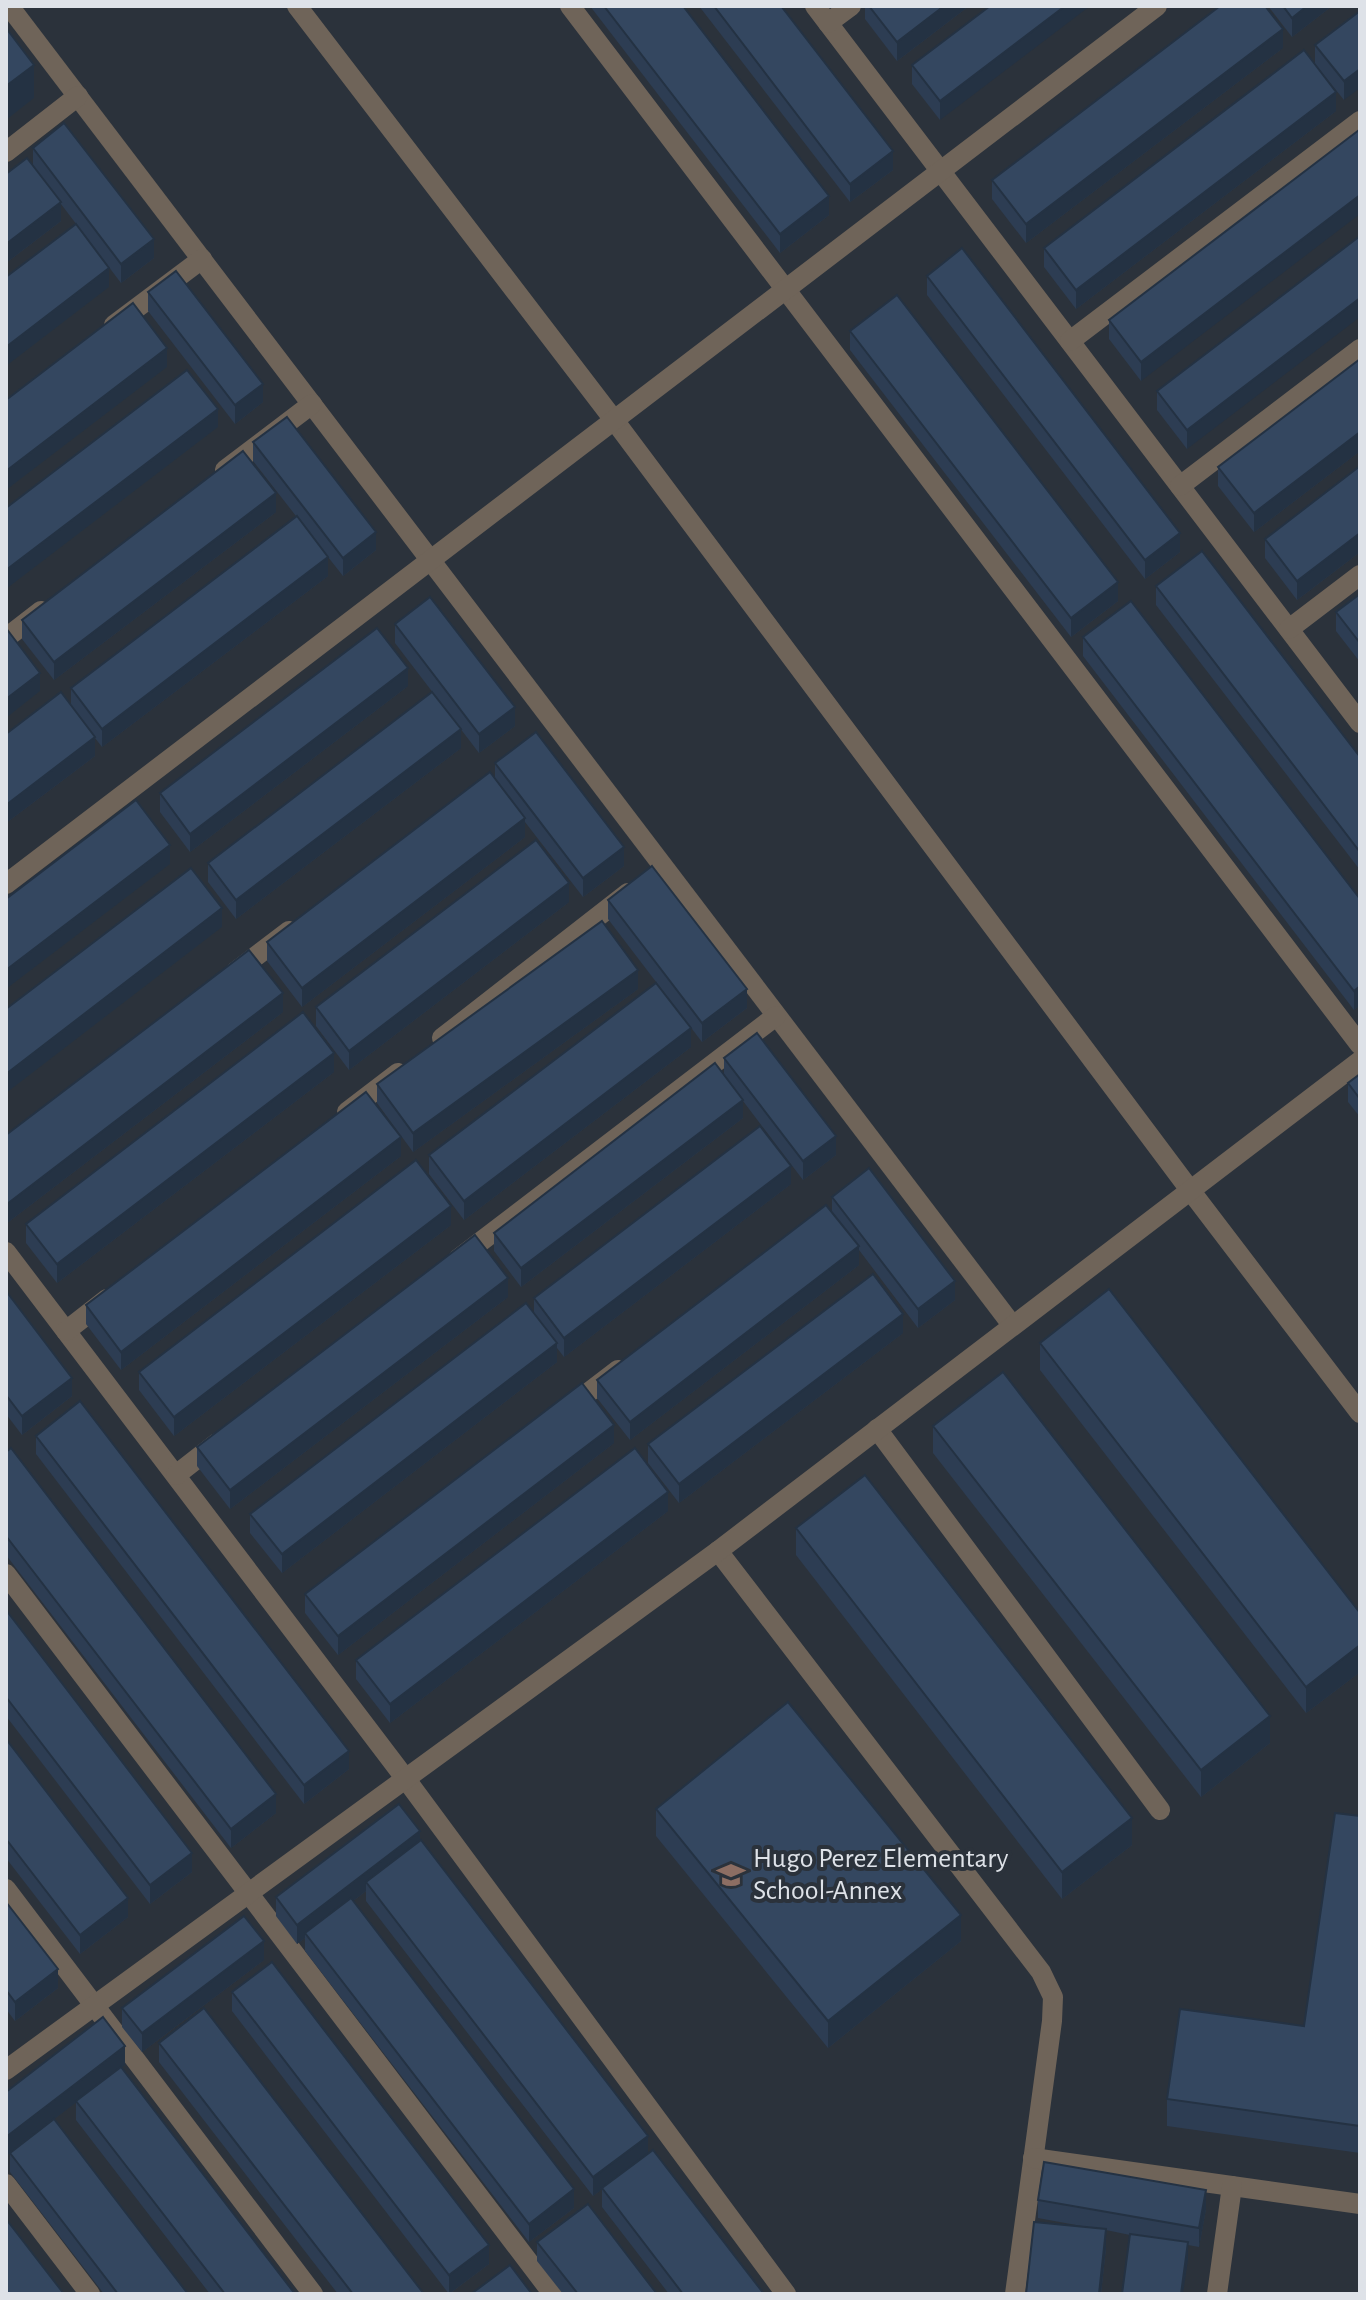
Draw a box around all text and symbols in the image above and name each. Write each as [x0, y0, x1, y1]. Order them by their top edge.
place label: Hugo Perez Elementary School-Annex [753, 1845, 1009, 1905]
school or university icon: Hugo Perez Elementary School-Annex [716, 1860, 746, 1890]

